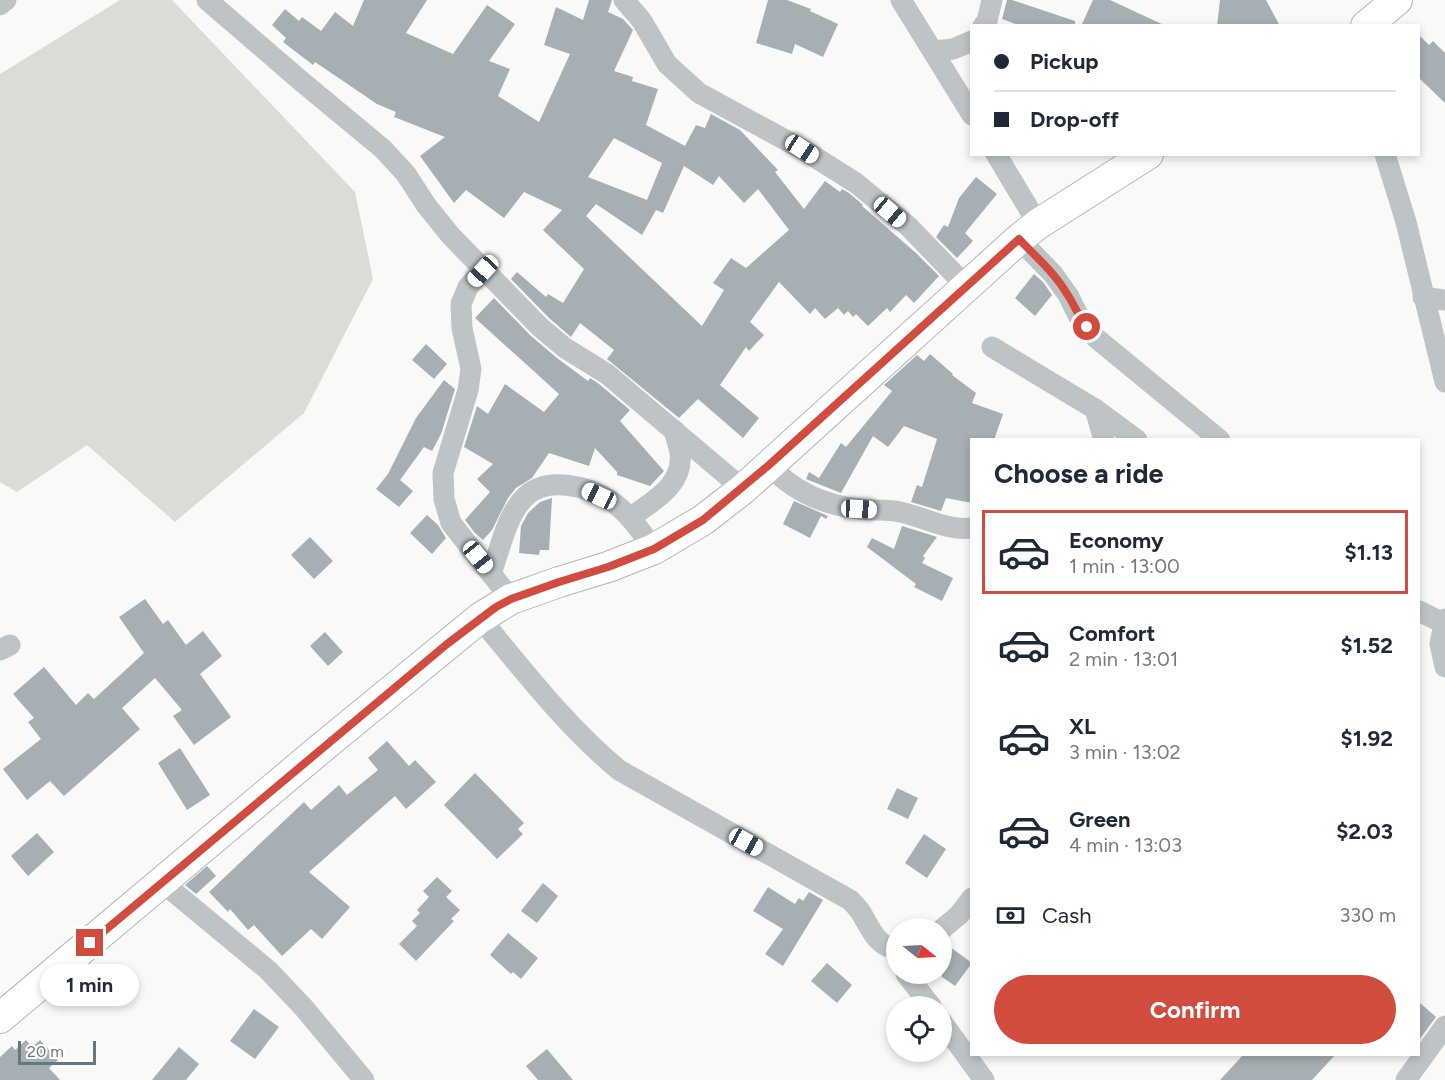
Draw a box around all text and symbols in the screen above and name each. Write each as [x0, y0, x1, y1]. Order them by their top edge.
text: Pickup [1030, 48, 1099, 75]
text: Drop-off [1030, 106, 1119, 133]
car [782, 132, 822, 166]
car [870, 194, 910, 230]
car [464, 252, 502, 290]
route start [1073, 313, 1100, 340]
text: Choose a ride [994, 457, 1163, 490]
car [579, 480, 619, 512]
car [841, 499, 877, 519]
icon: car [997, 525, 1051, 579]
text: Economy [1069, 527, 1164, 554]
car [460, 537, 496, 577]
text: $1.13 [1345, 539, 1393, 566]
text: 1 min · 13:00 [1069, 554, 1180, 578]
icon: car [997, 618, 1051, 672]
text: Comfort [1069, 620, 1155, 647]
text: $1.52 [1341, 632, 1393, 659]
text: 2 min · 13:01 [1069, 647, 1178, 671]
icon: car [997, 711, 1051, 765]
text: XL [1069, 713, 1096, 740]
text: $1.92 [1341, 725, 1393, 752]
text: 3 min · 13:02 [1069, 740, 1181, 764]
icon: car [997, 804, 1051, 858]
text: Green [1069, 806, 1131, 833]
text: $2.03 [1336, 818, 1393, 845]
car [726, 825, 766, 859]
text: 4 min · 13:03 [1069, 833, 1182, 857]
icon: cash [994, 899, 1027, 932]
text: Cash [1042, 902, 1092, 929]
text: 330 m [1339, 903, 1396, 927]
north arrow [886, 918, 952, 984]
map controls [886, 918, 952, 1062]
route end [76, 929, 103, 956]
callout: 1 min [40, 964, 140, 1006]
text: 1 min [66, 973, 113, 997]
button: Confirm [994, 975, 1396, 1044]
button: locate [886, 996, 952, 1062]
scale bar [18, 1038, 96, 1066]
text: 20 m [27, 1042, 64, 1061]

